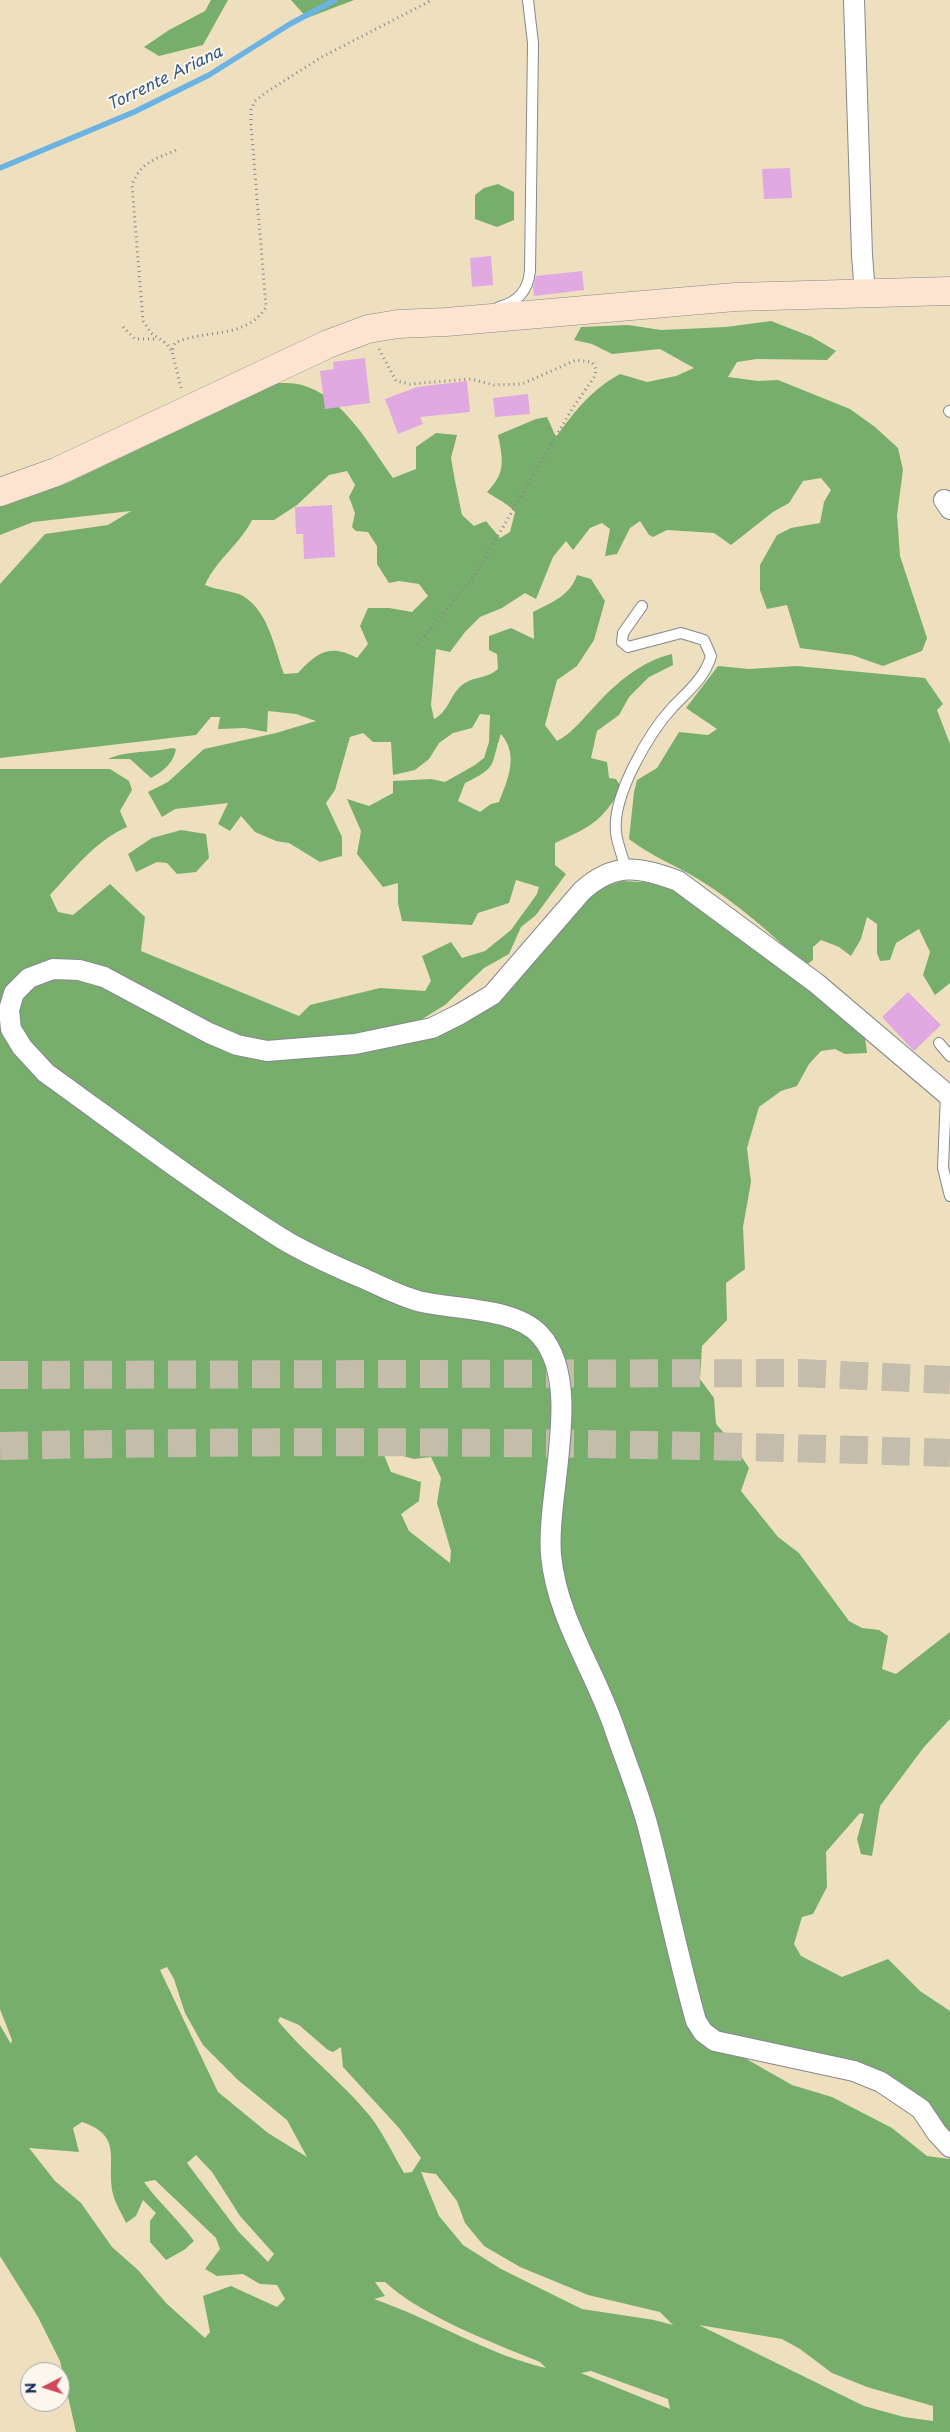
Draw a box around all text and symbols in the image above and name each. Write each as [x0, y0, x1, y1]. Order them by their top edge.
water label: Torrente Ariana [104, 43, 226, 115]
north arrow [20, 2362, 70, 2412]
text: N [20, 2382, 41, 2395]

